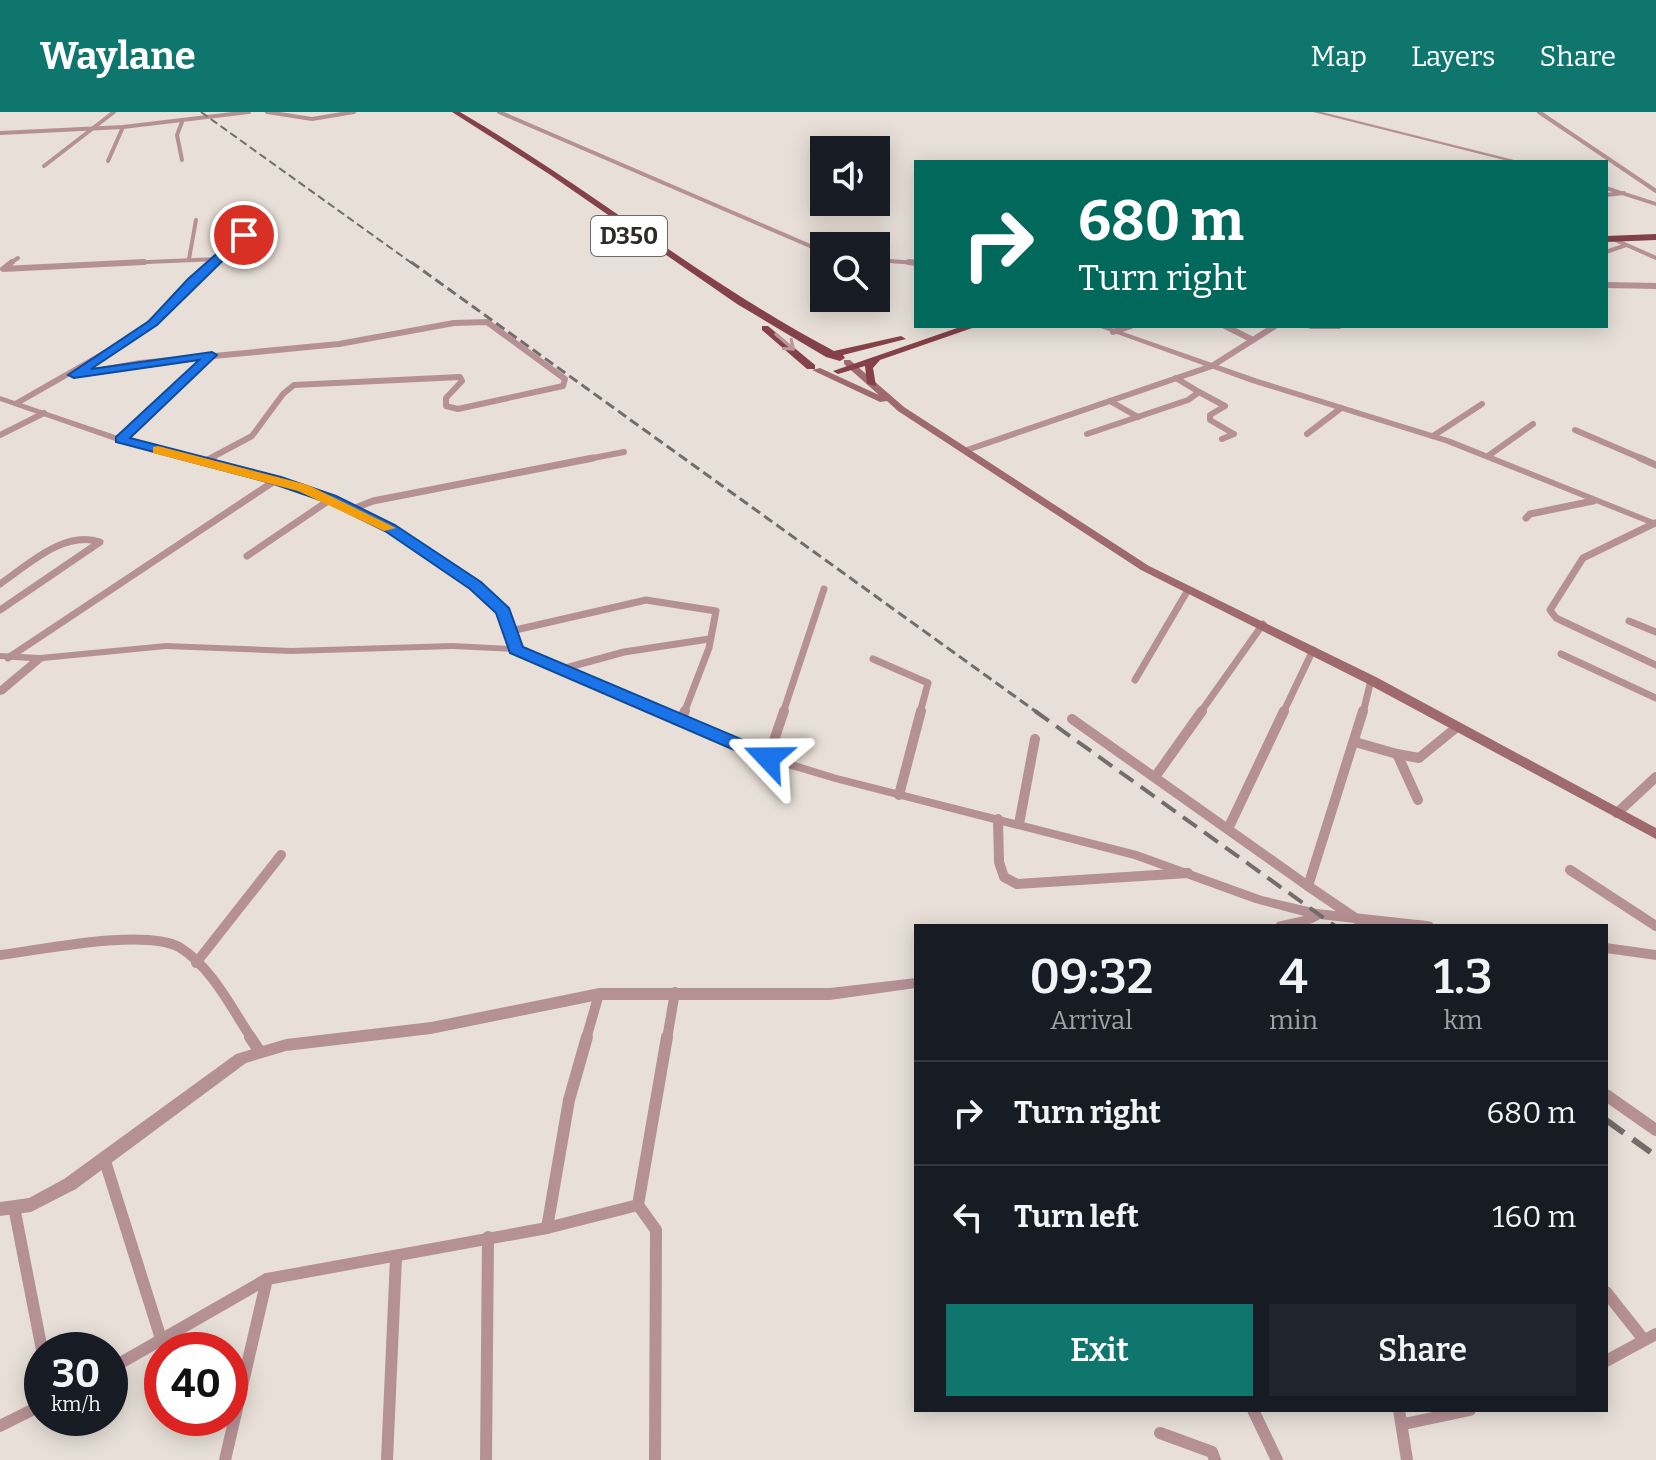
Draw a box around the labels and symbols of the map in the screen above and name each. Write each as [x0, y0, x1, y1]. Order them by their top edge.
pin [210, 201, 278, 269]
road number: D350 [591, 216, 667, 256]
one-way arrow [774, 333, 794, 351]
position arrow [726, 716, 810, 800]
speed limit sign: 40 [144, 1332, 248, 1436]

